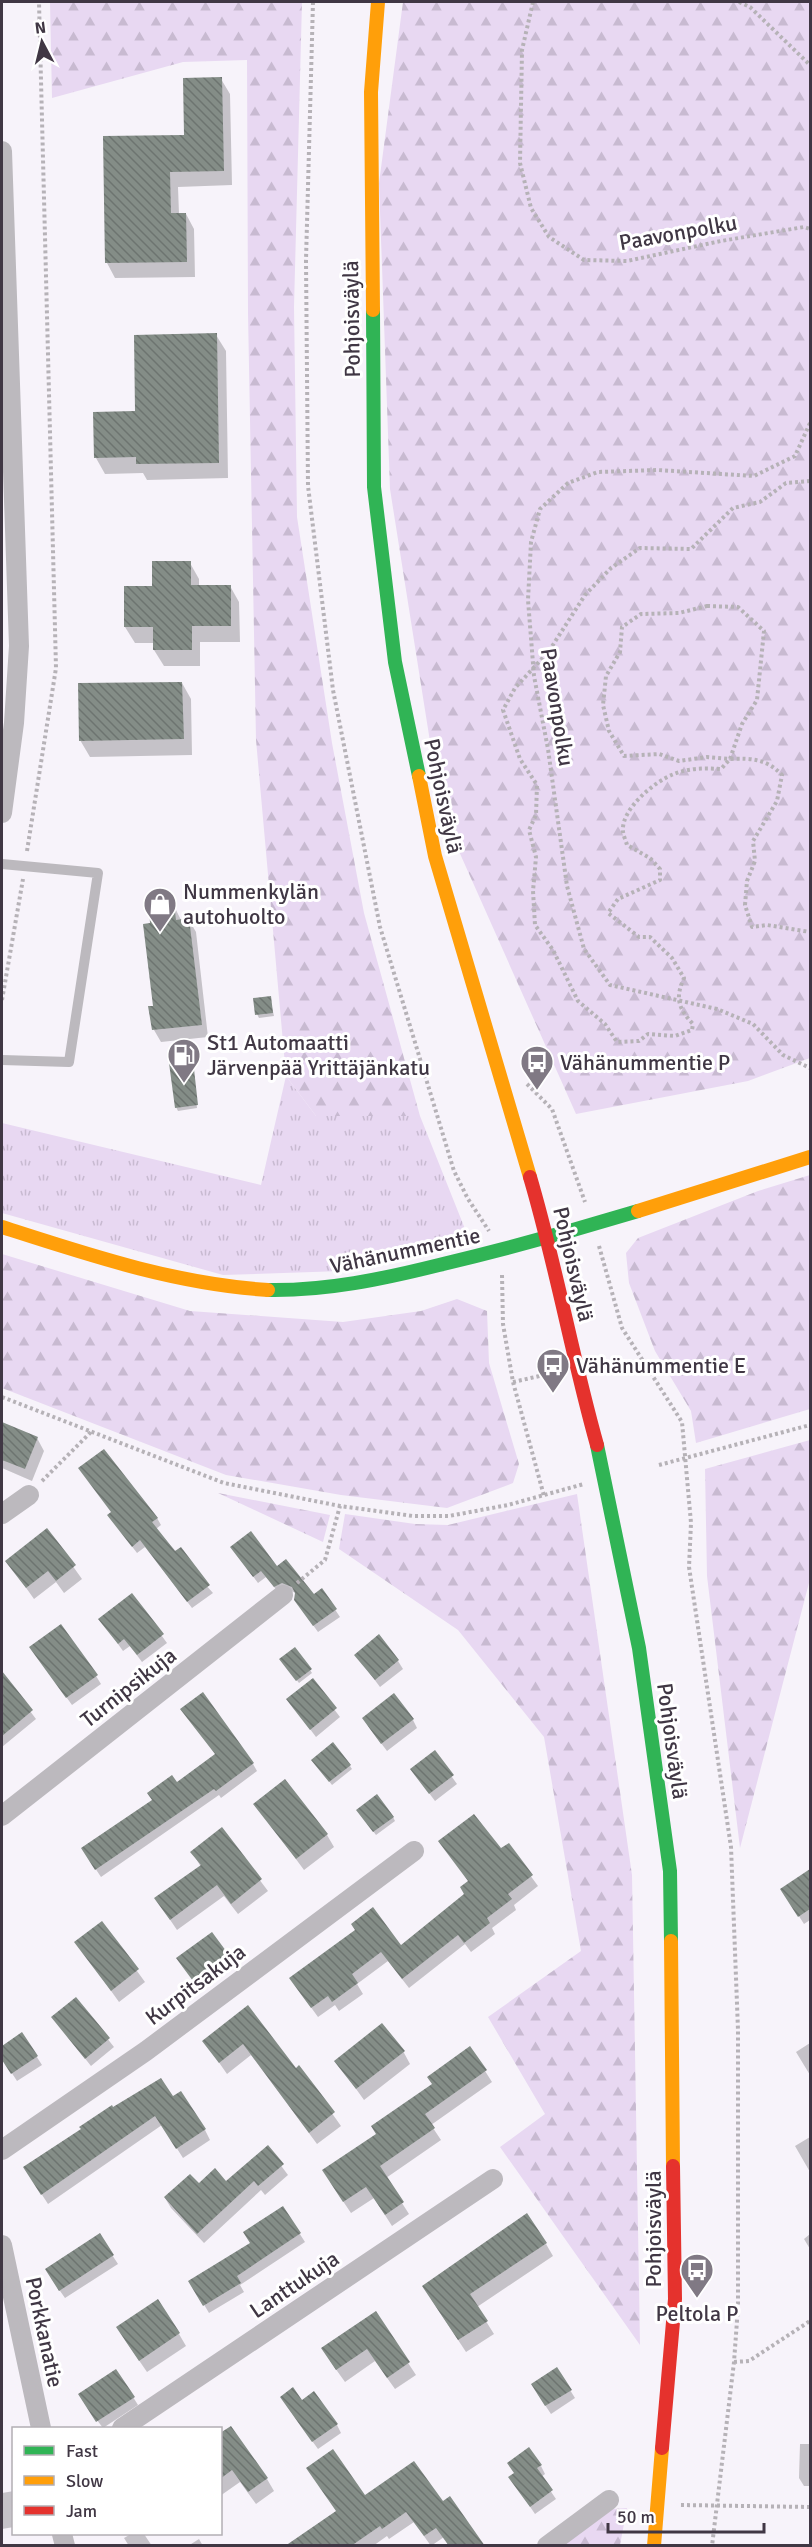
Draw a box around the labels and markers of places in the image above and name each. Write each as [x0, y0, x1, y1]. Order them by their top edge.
place label: Nummenkylän autohuolto [183, 878, 319, 930]
shop icon: Nummenkylän autohuolto [142, 886, 178, 933]
place label: St1 Automaatti Järvenpää Yrittäjänkatu [207, 1029, 430, 1081]
fuel station icon: St1 Automaatti Järvenpää Yrittäjänkatu [166, 1037, 202, 1084]
bus stop icon: Vähänummentie P [519, 1044, 555, 1091]
place label: Vähänummentie P [560, 1049, 730, 1076]
bus stop icon: Vähänummentie E [535, 1347, 571, 1394]
place label: Vähänummentie E [576, 1352, 746, 1379]
bus stop icon: Peltola P [679, 2252, 715, 2299]
place label: Peltola P [656, 2300, 738, 2327]

